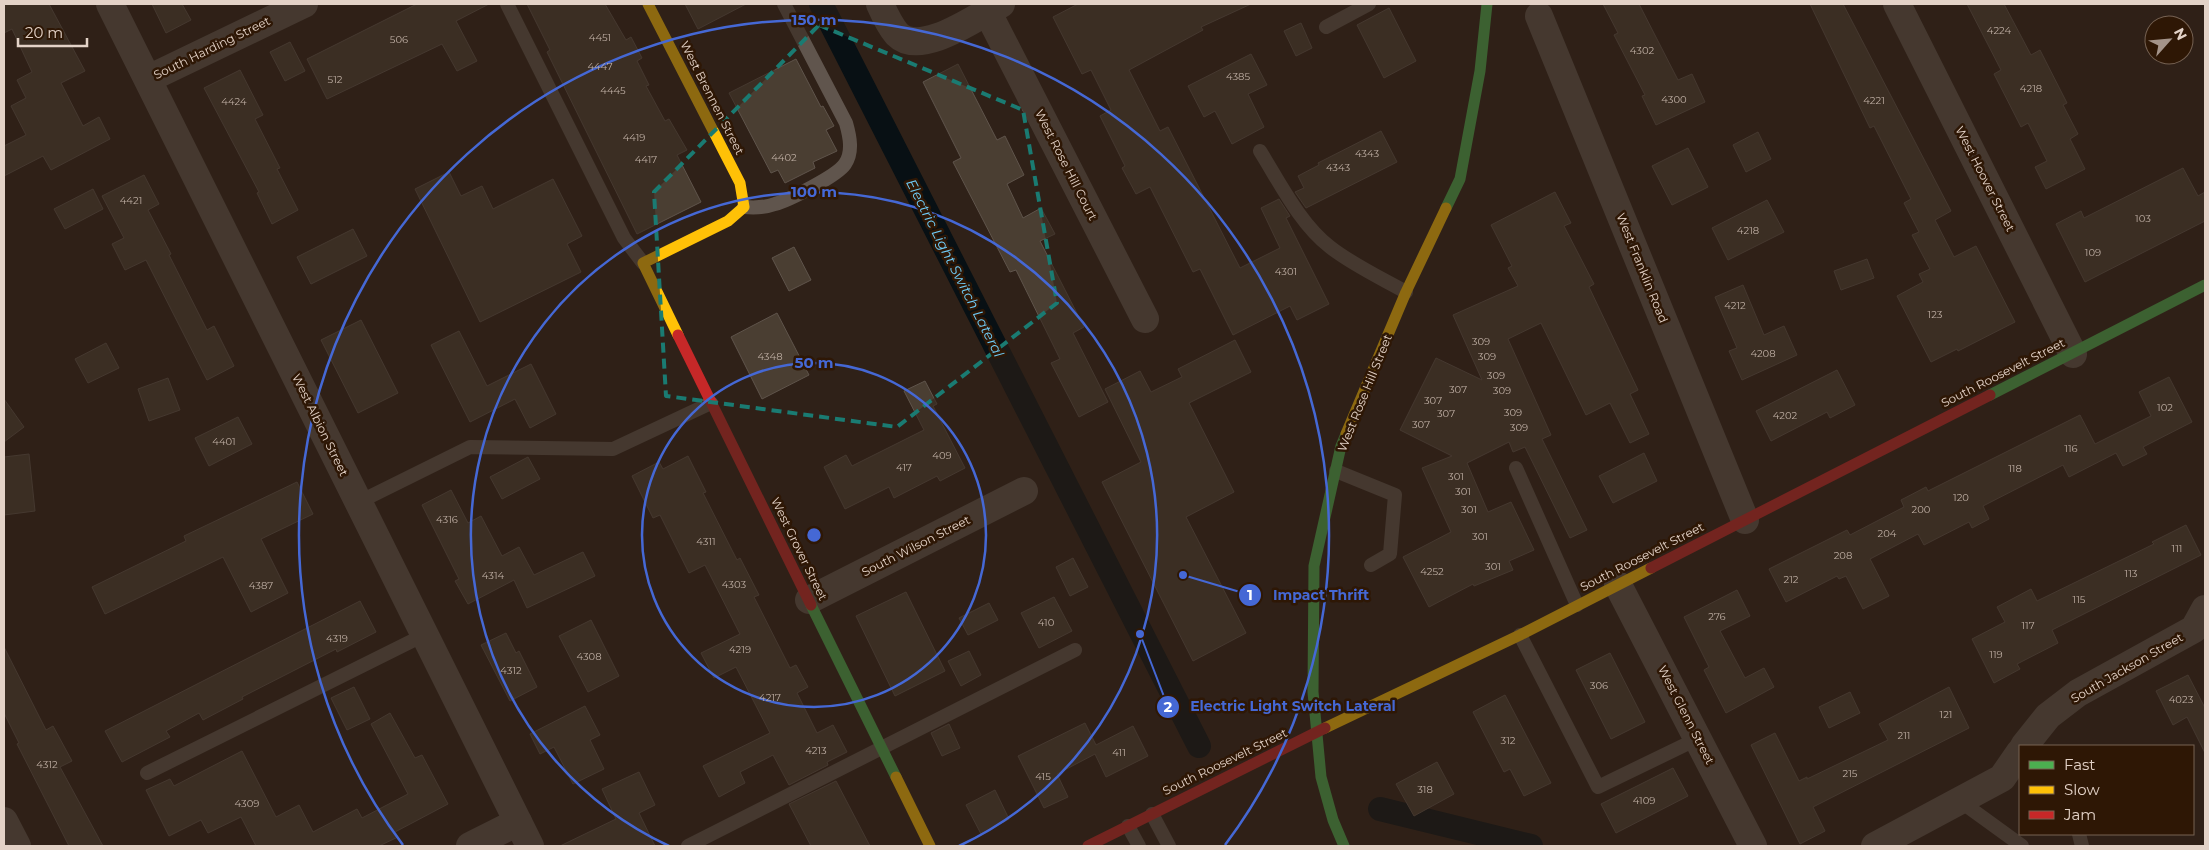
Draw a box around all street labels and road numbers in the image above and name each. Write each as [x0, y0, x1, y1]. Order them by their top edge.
street label: South Harding Street [151, 13, 273, 82]
street label: West Brennen Street [677, 38, 748, 157]
street label: West Rose Hill Court [1032, 107, 1101, 223]
street label: West Hoover Street [1952, 124, 2019, 234]
street label: West Franklin Road [1614, 211, 1671, 325]
street label: West Rose Hill Street [1334, 332, 1395, 454]
street label: South Roosevelt Street [1938, 335, 2067, 410]
street label: West Albion Street [289, 371, 352, 479]
street label: West Grover Street [768, 495, 831, 603]
street label: South Wilson Street [859, 512, 973, 579]
street label: South Roosevelt Street [1577, 519, 1706, 594]
street label: South Jackson Street [2068, 629, 2185, 706]
street label: West Glenn Street [1655, 663, 1718, 767]
street label: South Roosevelt Street [1160, 725, 1290, 798]

